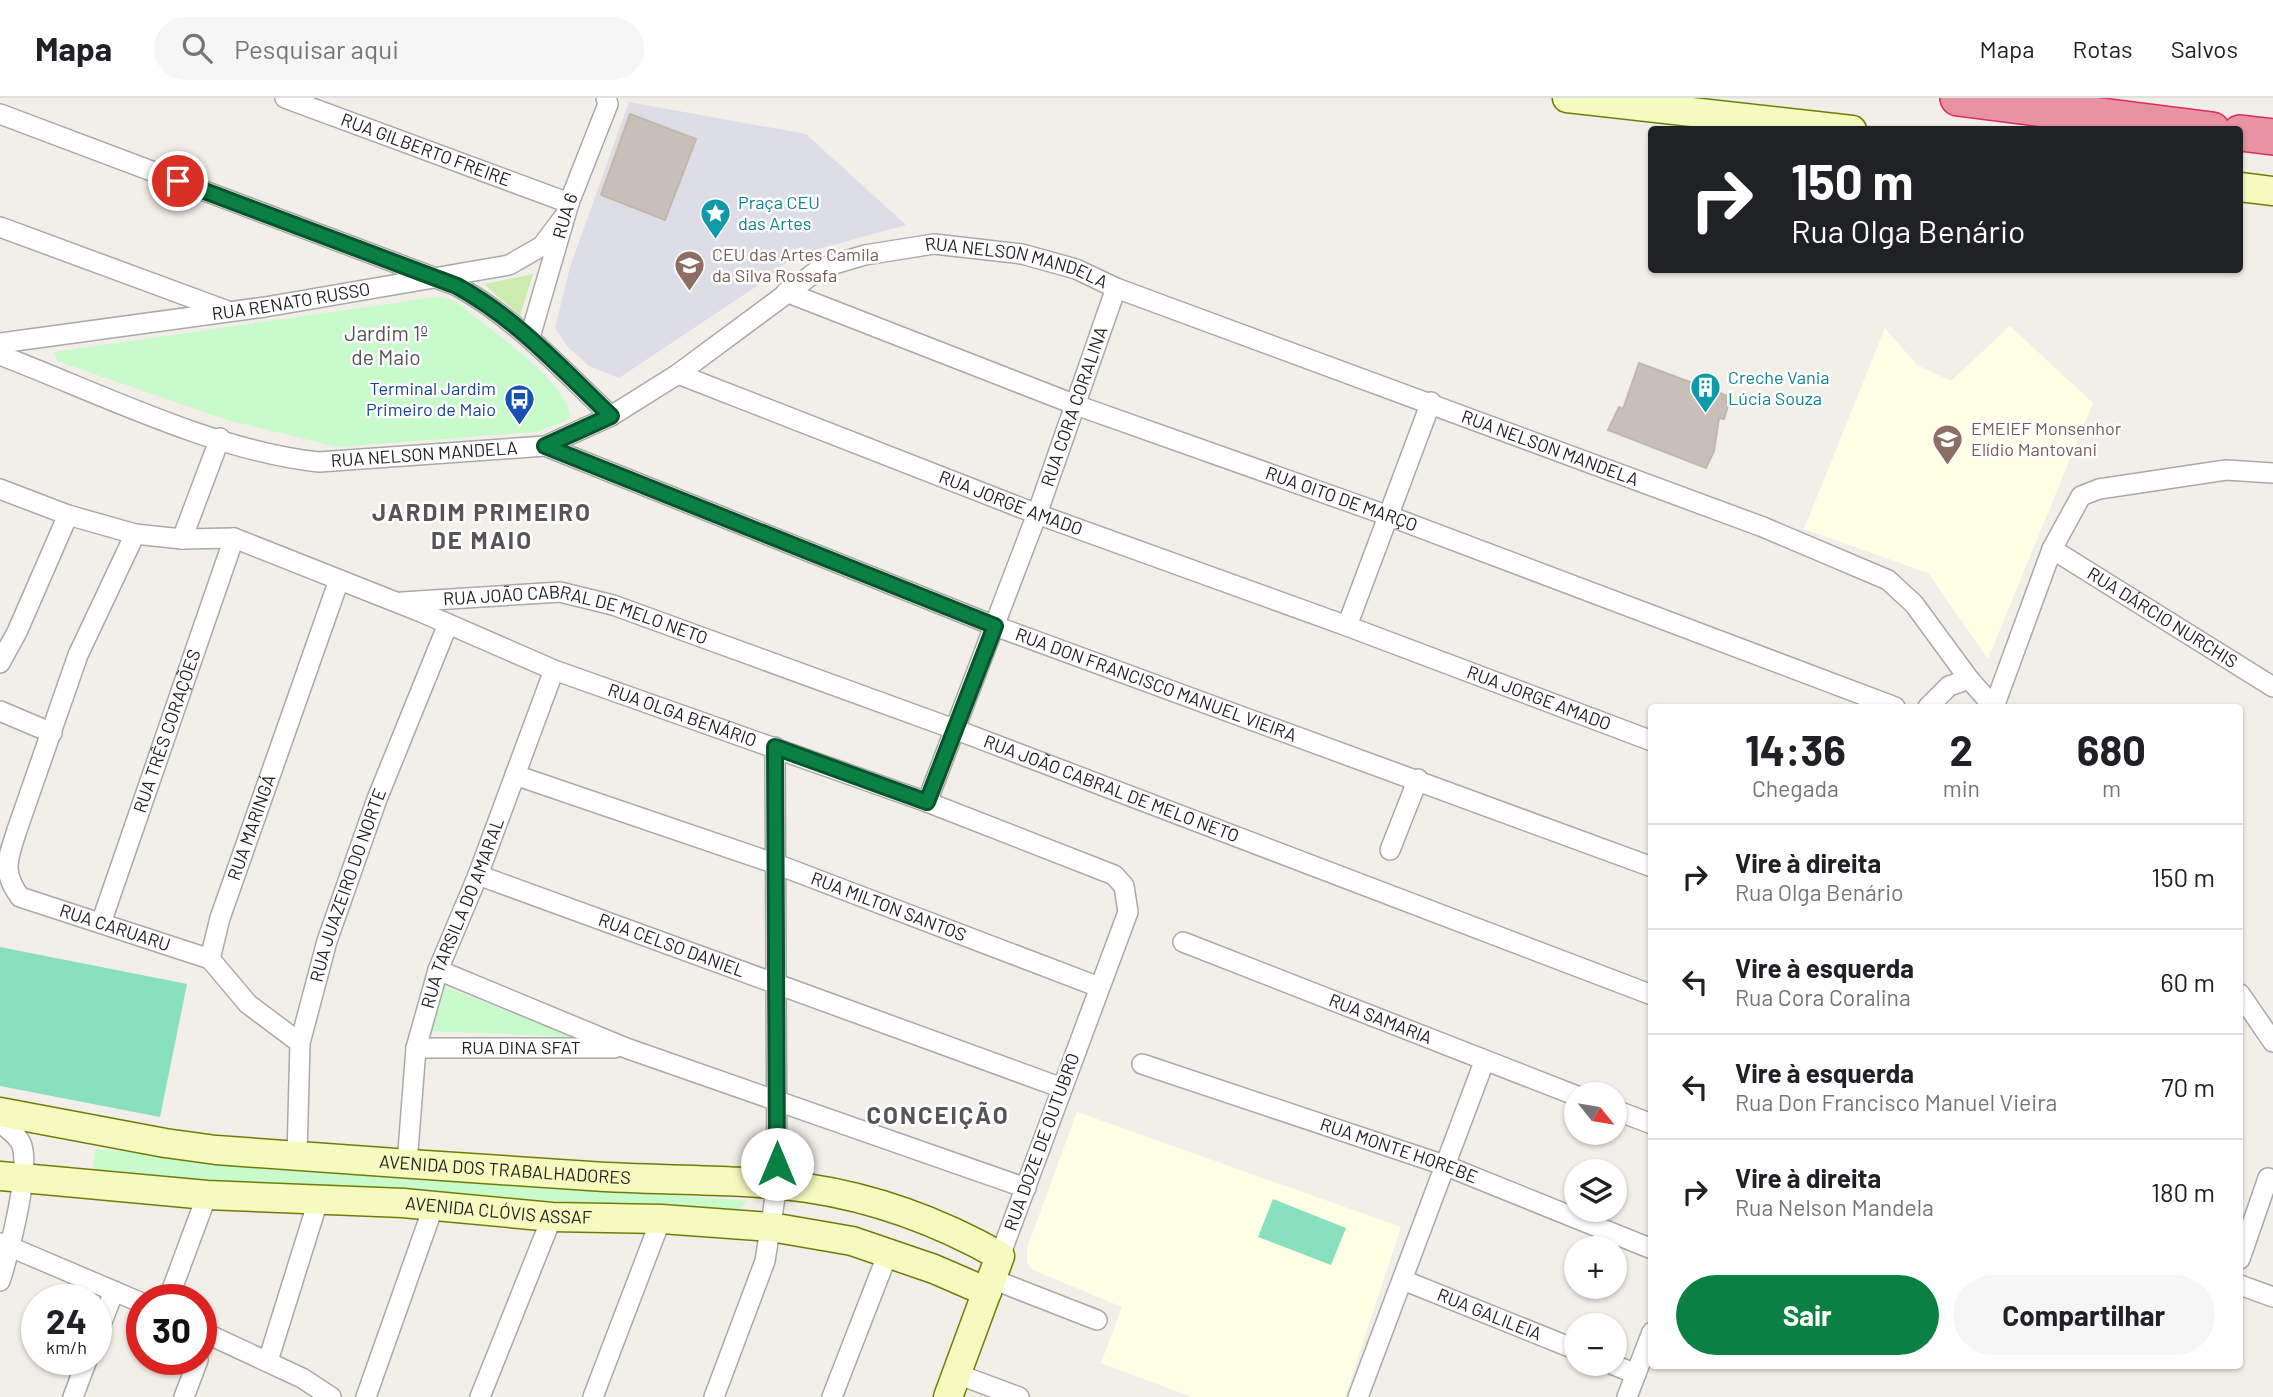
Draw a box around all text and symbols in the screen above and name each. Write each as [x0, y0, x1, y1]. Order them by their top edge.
search box [154, 17, 644, 80]
text: Mapa [35, 28, 112, 68]
icon: search [178, 29, 216, 67]
text: Pesquisar aqui [234, 33, 399, 64]
text: Mapa [1980, 34, 2035, 63]
text: Rotas [2073, 34, 2133, 63]
text: Salvos [2171, 34, 2238, 63]
street label: RUA GILBERTO FREIRE [338, 108, 514, 190]
pin [148, 151, 208, 211]
text: 150 m [1791, 151, 1913, 210]
icon: right [1676, 154, 1767, 245]
icon: arrive [159, 162, 197, 200]
street label: RUA 6 [547, 190, 582, 241]
place label: Praça CEU das Artes [738, 191, 820, 234]
place icon: Praça CEU das Artes [698, 196, 732, 240]
text: Rua Olga Benário [1791, 211, 2026, 249]
street label: RUA NELSON MANDELA [923, 232, 1112, 292]
place label: CEU das Artes Camila da Silva Rossafa [712, 243, 879, 286]
school or university icon: CEU das Artes Camila da Silva Rossafa [672, 248, 706, 292]
street label: RUA RENATO RUSSO [210, 277, 372, 324]
district label: Jardim 1º de Maio [344, 320, 428, 369]
street label: RUA CORA CORALINA [1035, 323, 1112, 489]
place label: Creche Vania Lúcia Souza [1728, 366, 1830, 409]
building icon: Creche Vania Lúcia Souza [1688, 371, 1722, 415]
place label: Terminal Jardim Primeiro de Maio [366, 377, 496, 420]
bus stop icon: Terminal Jardim Primeiro de Maio [502, 382, 536, 426]
street label: RUA NELSON MANDELA [1459, 405, 1642, 490]
place label: EMEIEF Monsenhor Elídio Mantovani [1971, 417, 2122, 460]
school or university icon: EMEIEF Monsenhor Elídio Mantovani [1931, 422, 1965, 466]
street label: RUA NELSON MANDELA [330, 436, 518, 471]
street label: RUA OITO DE MARÇO [1263, 461, 1421, 536]
street label: RUA JORGE AMADO [936, 465, 1086, 540]
district label: JARDIM PRIMEIRO DE MAIO [372, 497, 592, 554]
street label: RUA DÁRCIO NURCHIS [2084, 562, 2242, 672]
street label: RUA JOÃO CABRAL DE MELO NETO [442, 580, 711, 649]
street label: RUA DON FRANCISCO MANUEL VIEIRA [1013, 622, 1300, 746]
street label: RUA TRÊS CORAÇÕES [128, 646, 205, 815]
street label: RUA JORGE AMADO [1464, 660, 1614, 735]
street label: RUA OLGA BENÁRIO [605, 678, 760, 751]
text: 14:36 [1745, 724, 1846, 774]
text: 2 [1950, 724, 1973, 774]
text: 680 [2077, 724, 2146, 774]
street label: RUA JOÃO CABRAL DE MELO NETO [981, 729, 1242, 847]
street label: RUA MARINGÁ [222, 771, 280, 883]
text: Chegada [1752, 774, 1839, 802]
text: min [1943, 774, 1980, 802]
text: m [2102, 774, 2121, 802]
street label: RUA JUAZEIRO DO NORTE [305, 785, 390, 984]
street label: RUA TARSILA DO AMARAL [416, 815, 508, 1011]
text: Vire à direita [1735, 847, 1881, 878]
icon: right [1676, 858, 1714, 896]
text: 150 m [2151, 861, 2215, 892]
street label: RUA MILTON SANTOS [808, 866, 969, 945]
text: Rua Olga Benário [1735, 878, 1904, 906]
street label: RUA CARUARU [57, 899, 173, 955]
street label: RUA CELSO DANIEL [596, 908, 748, 981]
text: Vire à esquerda [1735, 952, 1914, 983]
icon: left [1676, 963, 1714, 1001]
text: 60 m [2160, 966, 2215, 997]
text: Rua Cora Coralina [1735, 983, 1911, 1011]
street label: RUA SAMARIA [1326, 988, 1436, 1048]
street label: RUA DINA SFAT [461, 1036, 581, 1058]
street label: RUA DOZE DE OUTUBRO [999, 1050, 1083, 1234]
text: Vire à esquerda [1735, 1057, 1914, 1088]
icon: left [1676, 1068, 1714, 1106]
text: 70 m [2161, 1071, 2215, 1102]
north arrow [1564, 1082, 1628, 1144]
map controls [1564, 1082, 1627, 1376]
text: Rua Don Francisco Manuel Vieira [1735, 1088, 2057, 1116]
district label: CONCEIÇÃO [866, 1100, 1010, 1129]
street label: RUA MONTE HOREBE [1317, 1112, 1481, 1187]
position arrow [740, 1127, 814, 1201]
street label: AVENIDA DOS TRABALHADORES [378, 1150, 631, 1188]
button: layers [1564, 1159, 1627, 1222]
text: Vire à direita [1735, 1162, 1881, 1193]
icon: right [1676, 1173, 1714, 1211]
text: 180 m [2151, 1176, 2215, 1207]
street label: AVENIDA CLÓVIS ASSAF [404, 1191, 592, 1228]
text: Rua Nelson Mandela [1735, 1193, 1934, 1221]
button: + [1564, 1236, 1627, 1299]
button: Sair [1676, 1275, 1939, 1355]
button: Compartilhar [1953, 1275, 2215, 1355]
street label: RUA GALILEIA [1434, 1283, 1545, 1345]
speed limit sign: 30 [126, 1284, 217, 1375]
text: 24 [46, 1299, 87, 1341]
button: − [1564, 1313, 1627, 1376]
text: km/h [46, 1336, 87, 1358]

